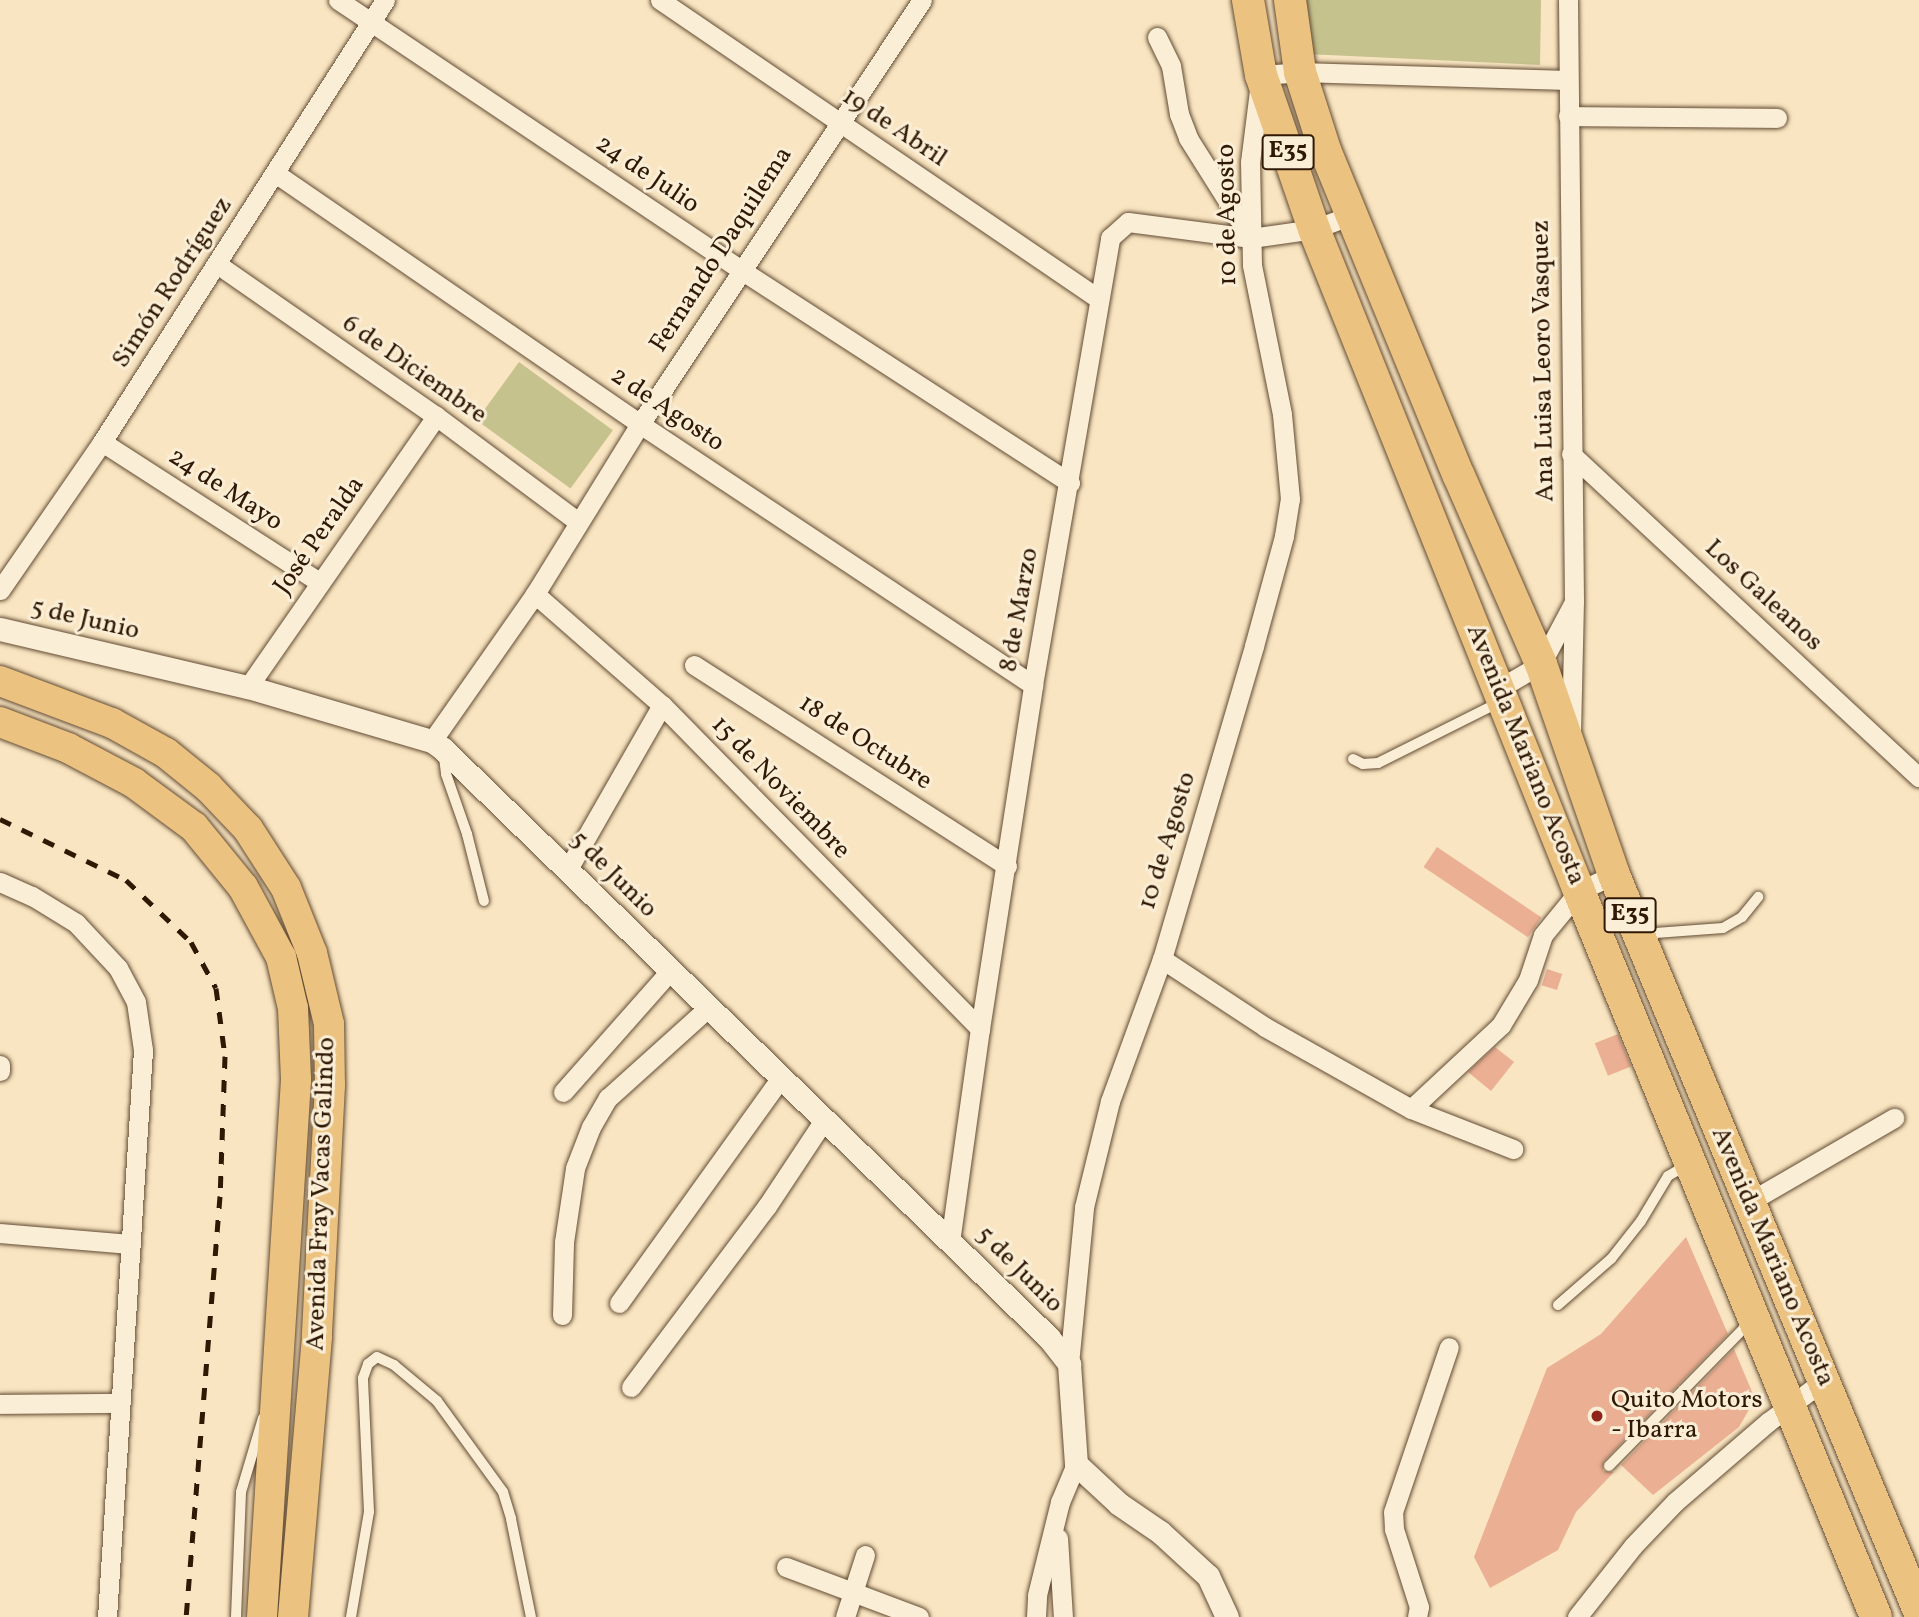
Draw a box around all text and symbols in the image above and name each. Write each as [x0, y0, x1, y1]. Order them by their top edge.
street label: 19 de Abril [836, 82, 952, 174]
street label: 24 de Julio [589, 129, 705, 221]
road number: E35 [1260, 132, 1316, 172]
street label: Fernando Daquilema [644, 141, 800, 359]
street label: 10 de Agosto [1211, 144, 1245, 286]
street label: Simón Rodríguez [106, 192, 240, 374]
street label: Ana Luisa Leoro Vasquez [1526, 219, 1562, 503]
street label: 6 de Diciembre [336, 309, 492, 431]
street label: 2 de Agosto [604, 361, 730, 459]
street label: 24 de Mayo [162, 441, 288, 539]
street label: José Peralda [268, 471, 372, 601]
street label: Los Galeanos [1697, 533, 1829, 659]
street label: 8 de Marzo [994, 545, 1046, 675]
street label: 5 de Junio [28, 592, 142, 648]
street label: Avenida Mariano Acosta [1458, 620, 1592, 890]
street label: 18 de Octubre [793, 688, 937, 798]
street label: 15 de Noviembre [704, 710, 856, 866]
street label: 10 de Agosto [1132, 768, 1204, 914]
street label: 5 de Junio [563, 825, 663, 925]
road number: E35 [1602, 894, 1658, 936]
street label: Avenida Fray Vacas Galindo [301, 1036, 343, 1352]
street label: Avenida Mariano Acosta [1703, 1123, 1841, 1391]
street label: 5 de Junio [969, 1220, 1069, 1320]
place label: Quito Motors - Ibarra [1611, 1385, 1763, 1446]
marker: Quito Motors - Ibarra [1589, 1408, 1605, 1424]

